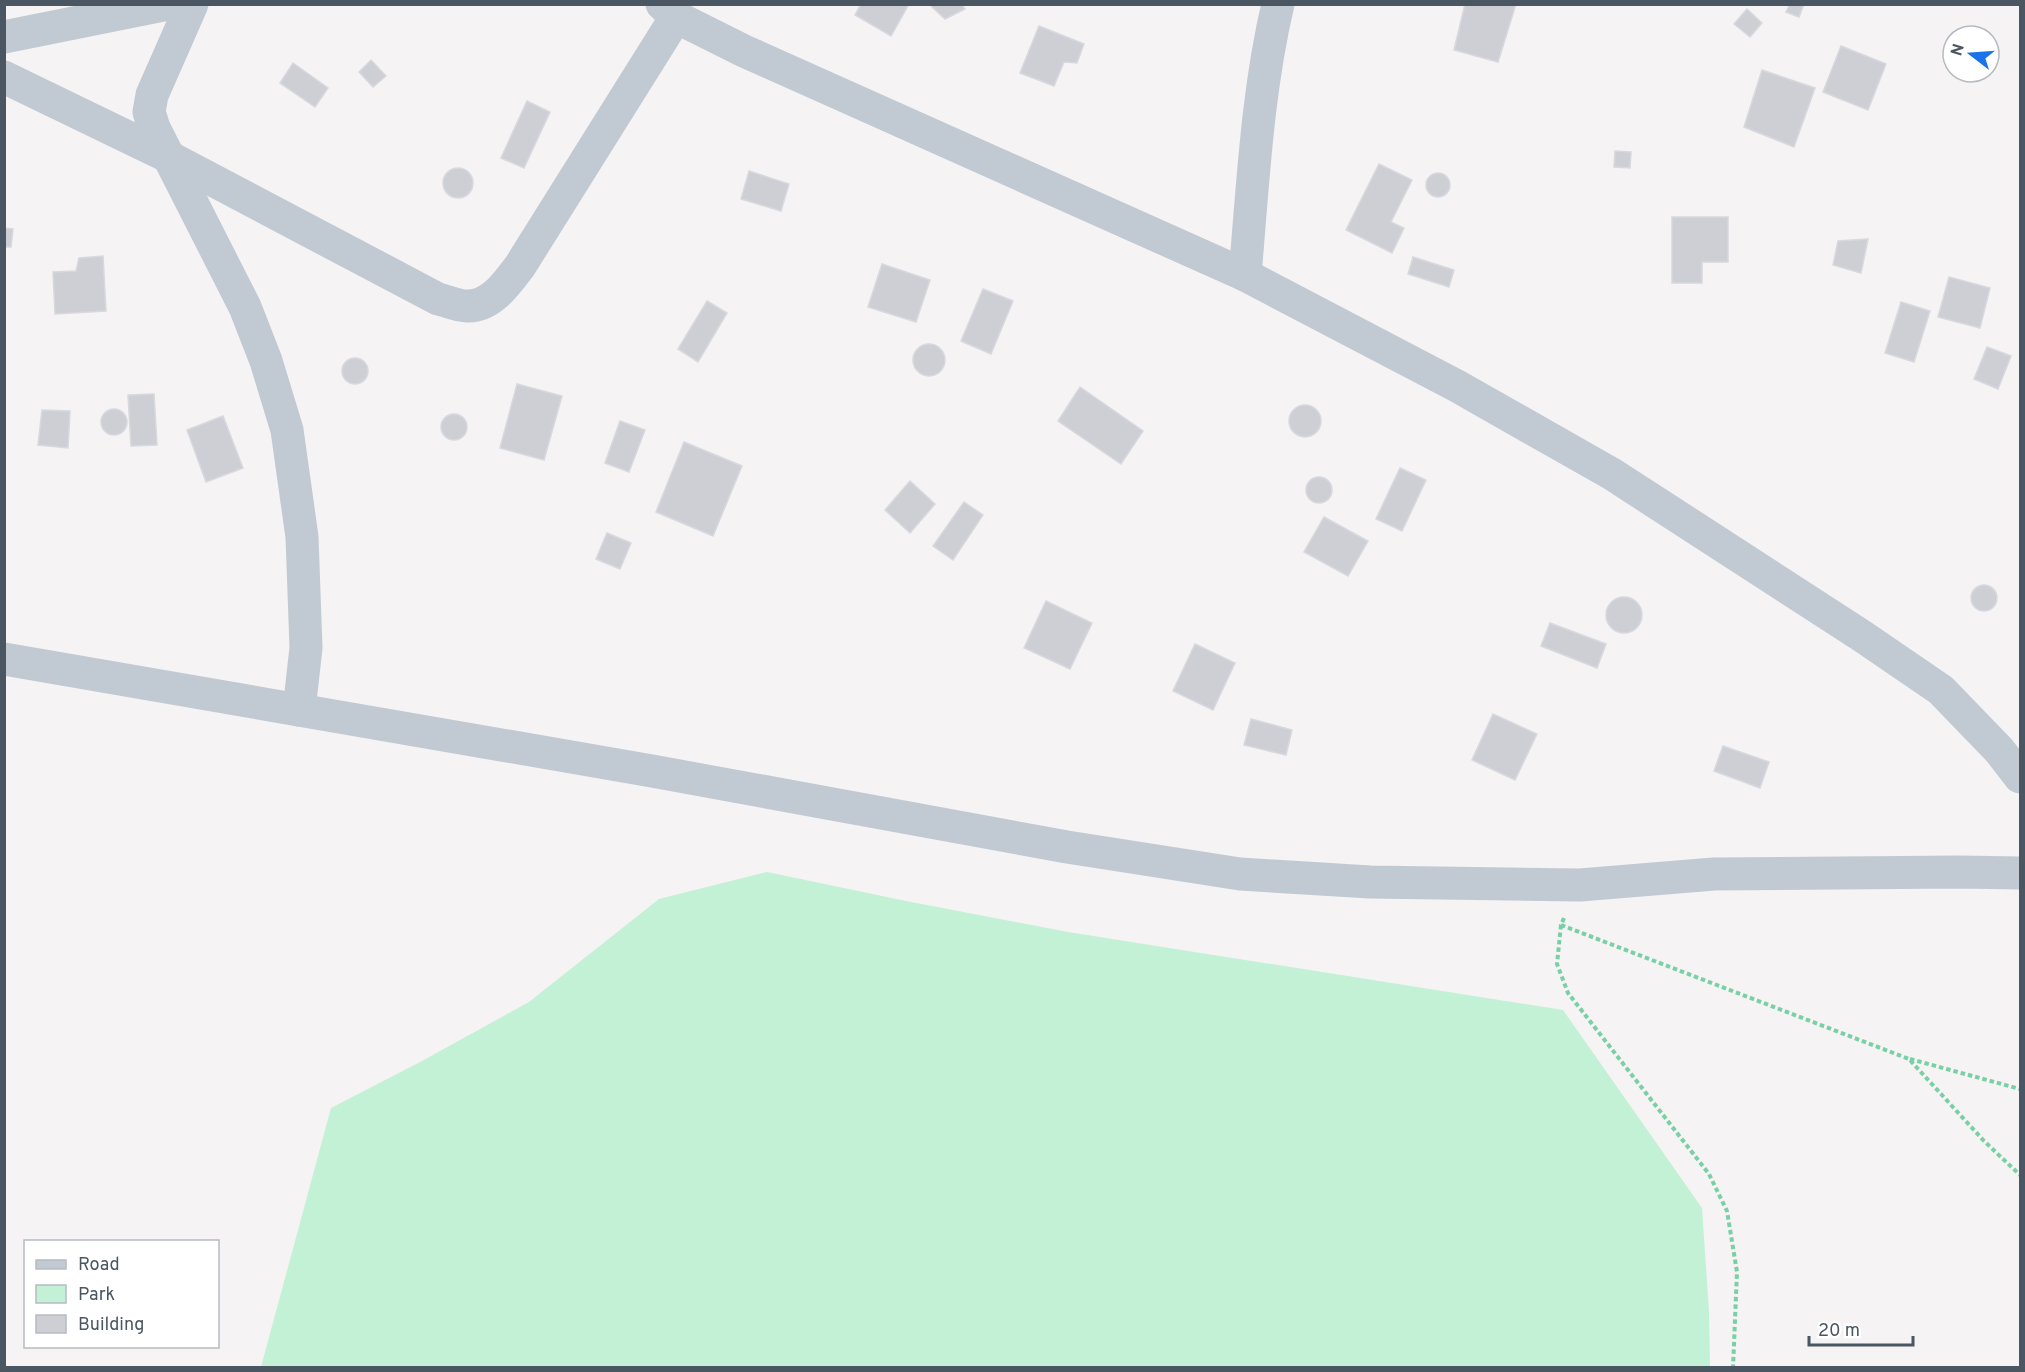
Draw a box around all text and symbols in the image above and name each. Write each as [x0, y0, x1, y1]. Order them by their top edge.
north arrow [1941, 24, 2001, 84]
text: N [1947, 42, 1970, 59]
legend [24, 1240, 219, 1348]
text: Road [78, 1254, 120, 1277]
text: Park [78, 1284, 115, 1307]
scale bar [1809, 1309, 1912, 1347]
text: Building [78, 1314, 144, 1337]
text: 20 m [1818, 1320, 1860, 1343]

